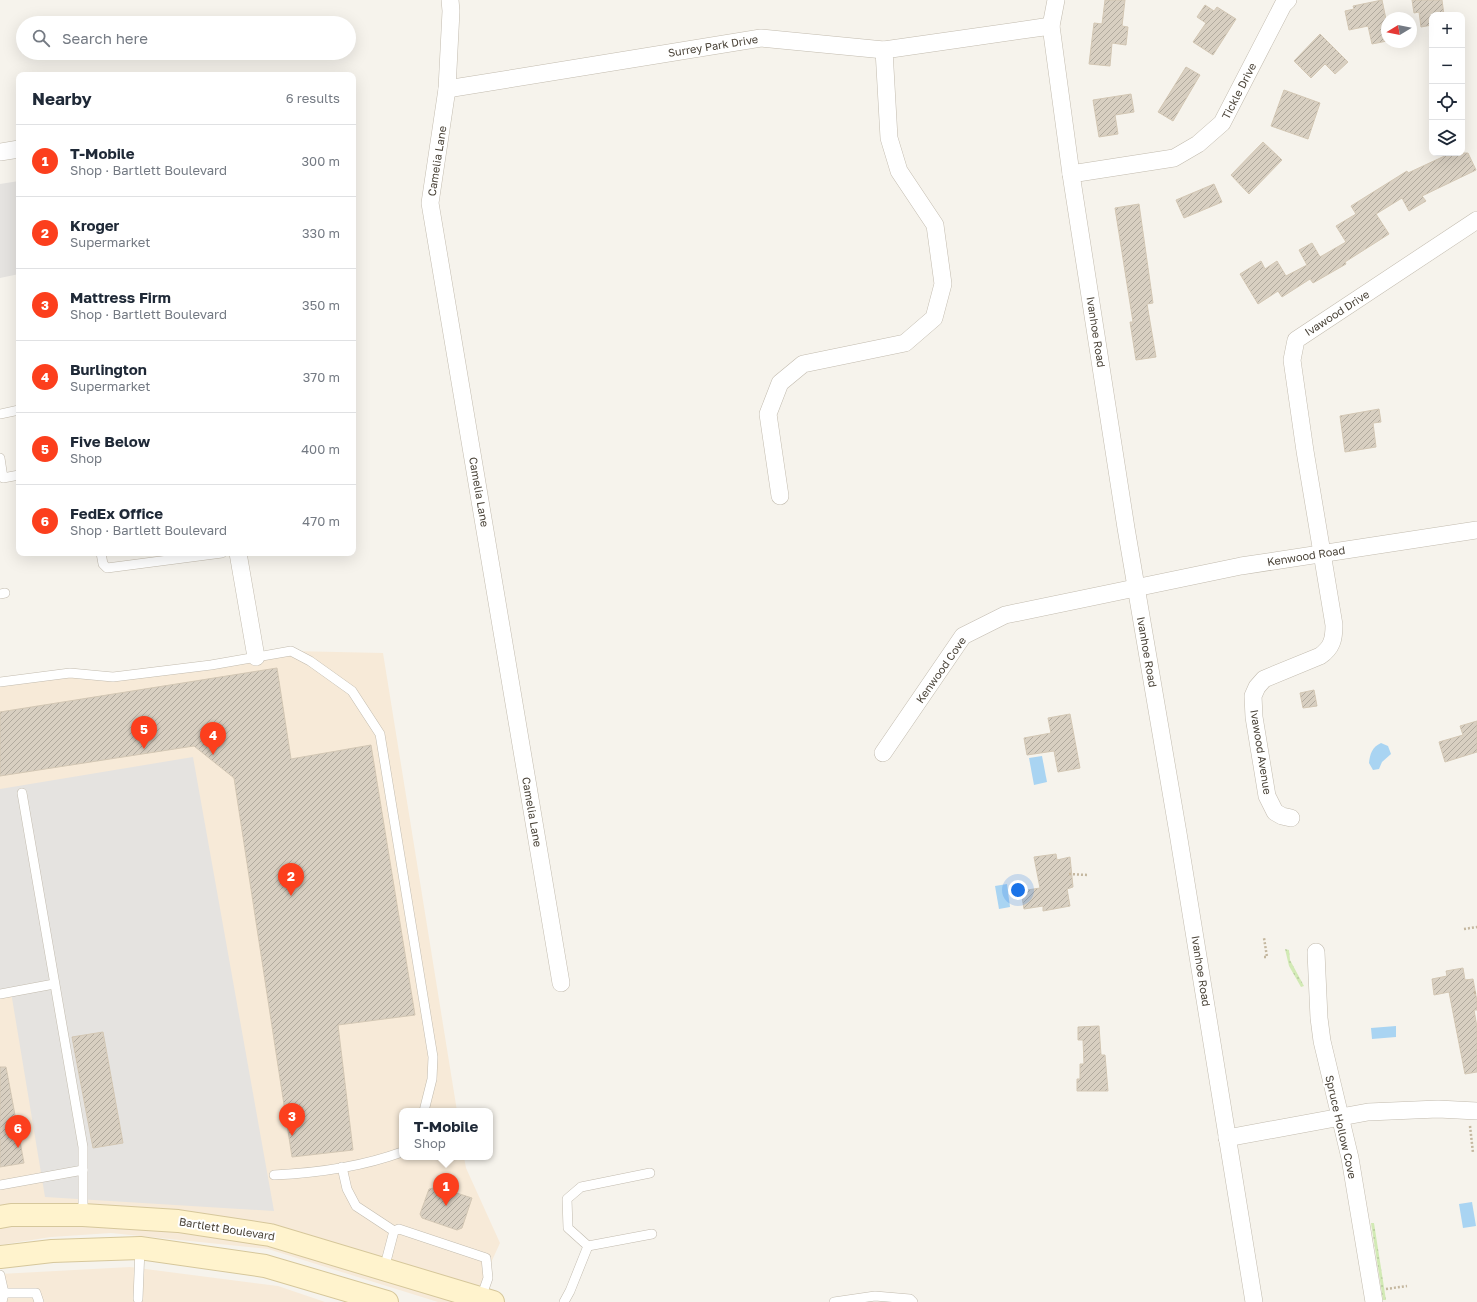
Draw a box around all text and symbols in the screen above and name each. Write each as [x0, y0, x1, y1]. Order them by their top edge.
north arrow [1381, 12, 1417, 48]
map controls [1429, 12, 1465, 156]
button: + [1429, 12, 1465, 48]
search box [16, 16, 356, 60]
icon: search [30, 27, 52, 49]
text: Search here [62, 29, 148, 47]
street label: Surrey Park Drive [667, 32, 759, 59]
button: − [1429, 48, 1465, 84]
street label: Tickle Drive [1219, 60, 1258, 121]
button: locate [1429, 84, 1465, 120]
text: Nearby [32, 88, 92, 109]
text: 6 results [286, 90, 340, 106]
button: layers [1429, 120, 1465, 156]
street label: Camelia Lane [425, 125, 448, 197]
text: T-Mobile [70, 144, 135, 162]
text: 1 [42, 153, 48, 169]
text: 300 m [302, 153, 340, 169]
text: Shop · Bartlett Boulevard [70, 162, 227, 178]
text: Kroger [70, 216, 119, 234]
text: 2 [41, 225, 49, 241]
text: 330 m [302, 225, 340, 241]
text: Supermarket [70, 234, 151, 250]
street label: Ivawood Drive [1302, 287, 1371, 338]
text: Mattress Firm [70, 288, 171, 306]
street label: Ivanhoe Road [1084, 295, 1109, 368]
text: 3 [41, 297, 49, 313]
text: 350 m [302, 297, 340, 313]
text: Shop · Bartlett Boulevard [70, 306, 227, 322]
text: Burlington [70, 360, 147, 378]
text: 4 [41, 369, 49, 385]
text: 370 m [303, 369, 340, 385]
text: Supermarket [70, 378, 151, 394]
text: Five Below [70, 432, 150, 450]
text: 5 [41, 441, 49, 457]
text: 400 m [301, 441, 340, 457]
text: Shop [70, 450, 102, 466]
street label: Camelia Lane [467, 456, 492, 528]
text: FedEx Office [70, 504, 163, 522]
text: 6 [41, 513, 49, 529]
text: 470 m [302, 513, 340, 529]
text: Shop · Bartlett Boulevard [70, 522, 227, 538]
street label: Kenwood Road [1266, 543, 1346, 568]
street label: Ivanhoe Road [1135, 615, 1160, 688]
street label: Kenwood Cove [913, 634, 968, 705]
street label: Ivawood Avenue [1248, 709, 1275, 795]
pin: 5 [131, 716, 157, 749]
pin: 4 [200, 722, 226, 755]
street label: Camelia Lane [520, 776, 545, 848]
pin: 2 [278, 863, 304, 896]
your location [1008, 880, 1028, 900]
street label: Ivanhoe Road [1189, 934, 1214, 1007]
street label: Spruce Hollow Cove [1323, 1074, 1360, 1180]
pin: 3 [279, 1103, 305, 1136]
popup [399, 1108, 493, 1160]
pin: 6 [5, 1115, 31, 1148]
text: T-Mobile [414, 1117, 478, 1135]
text: Shop [414, 1135, 446, 1151]
pin: 1 [433, 1173, 459, 1206]
street label: Bartlett Boulevard [178, 1215, 276, 1243]

